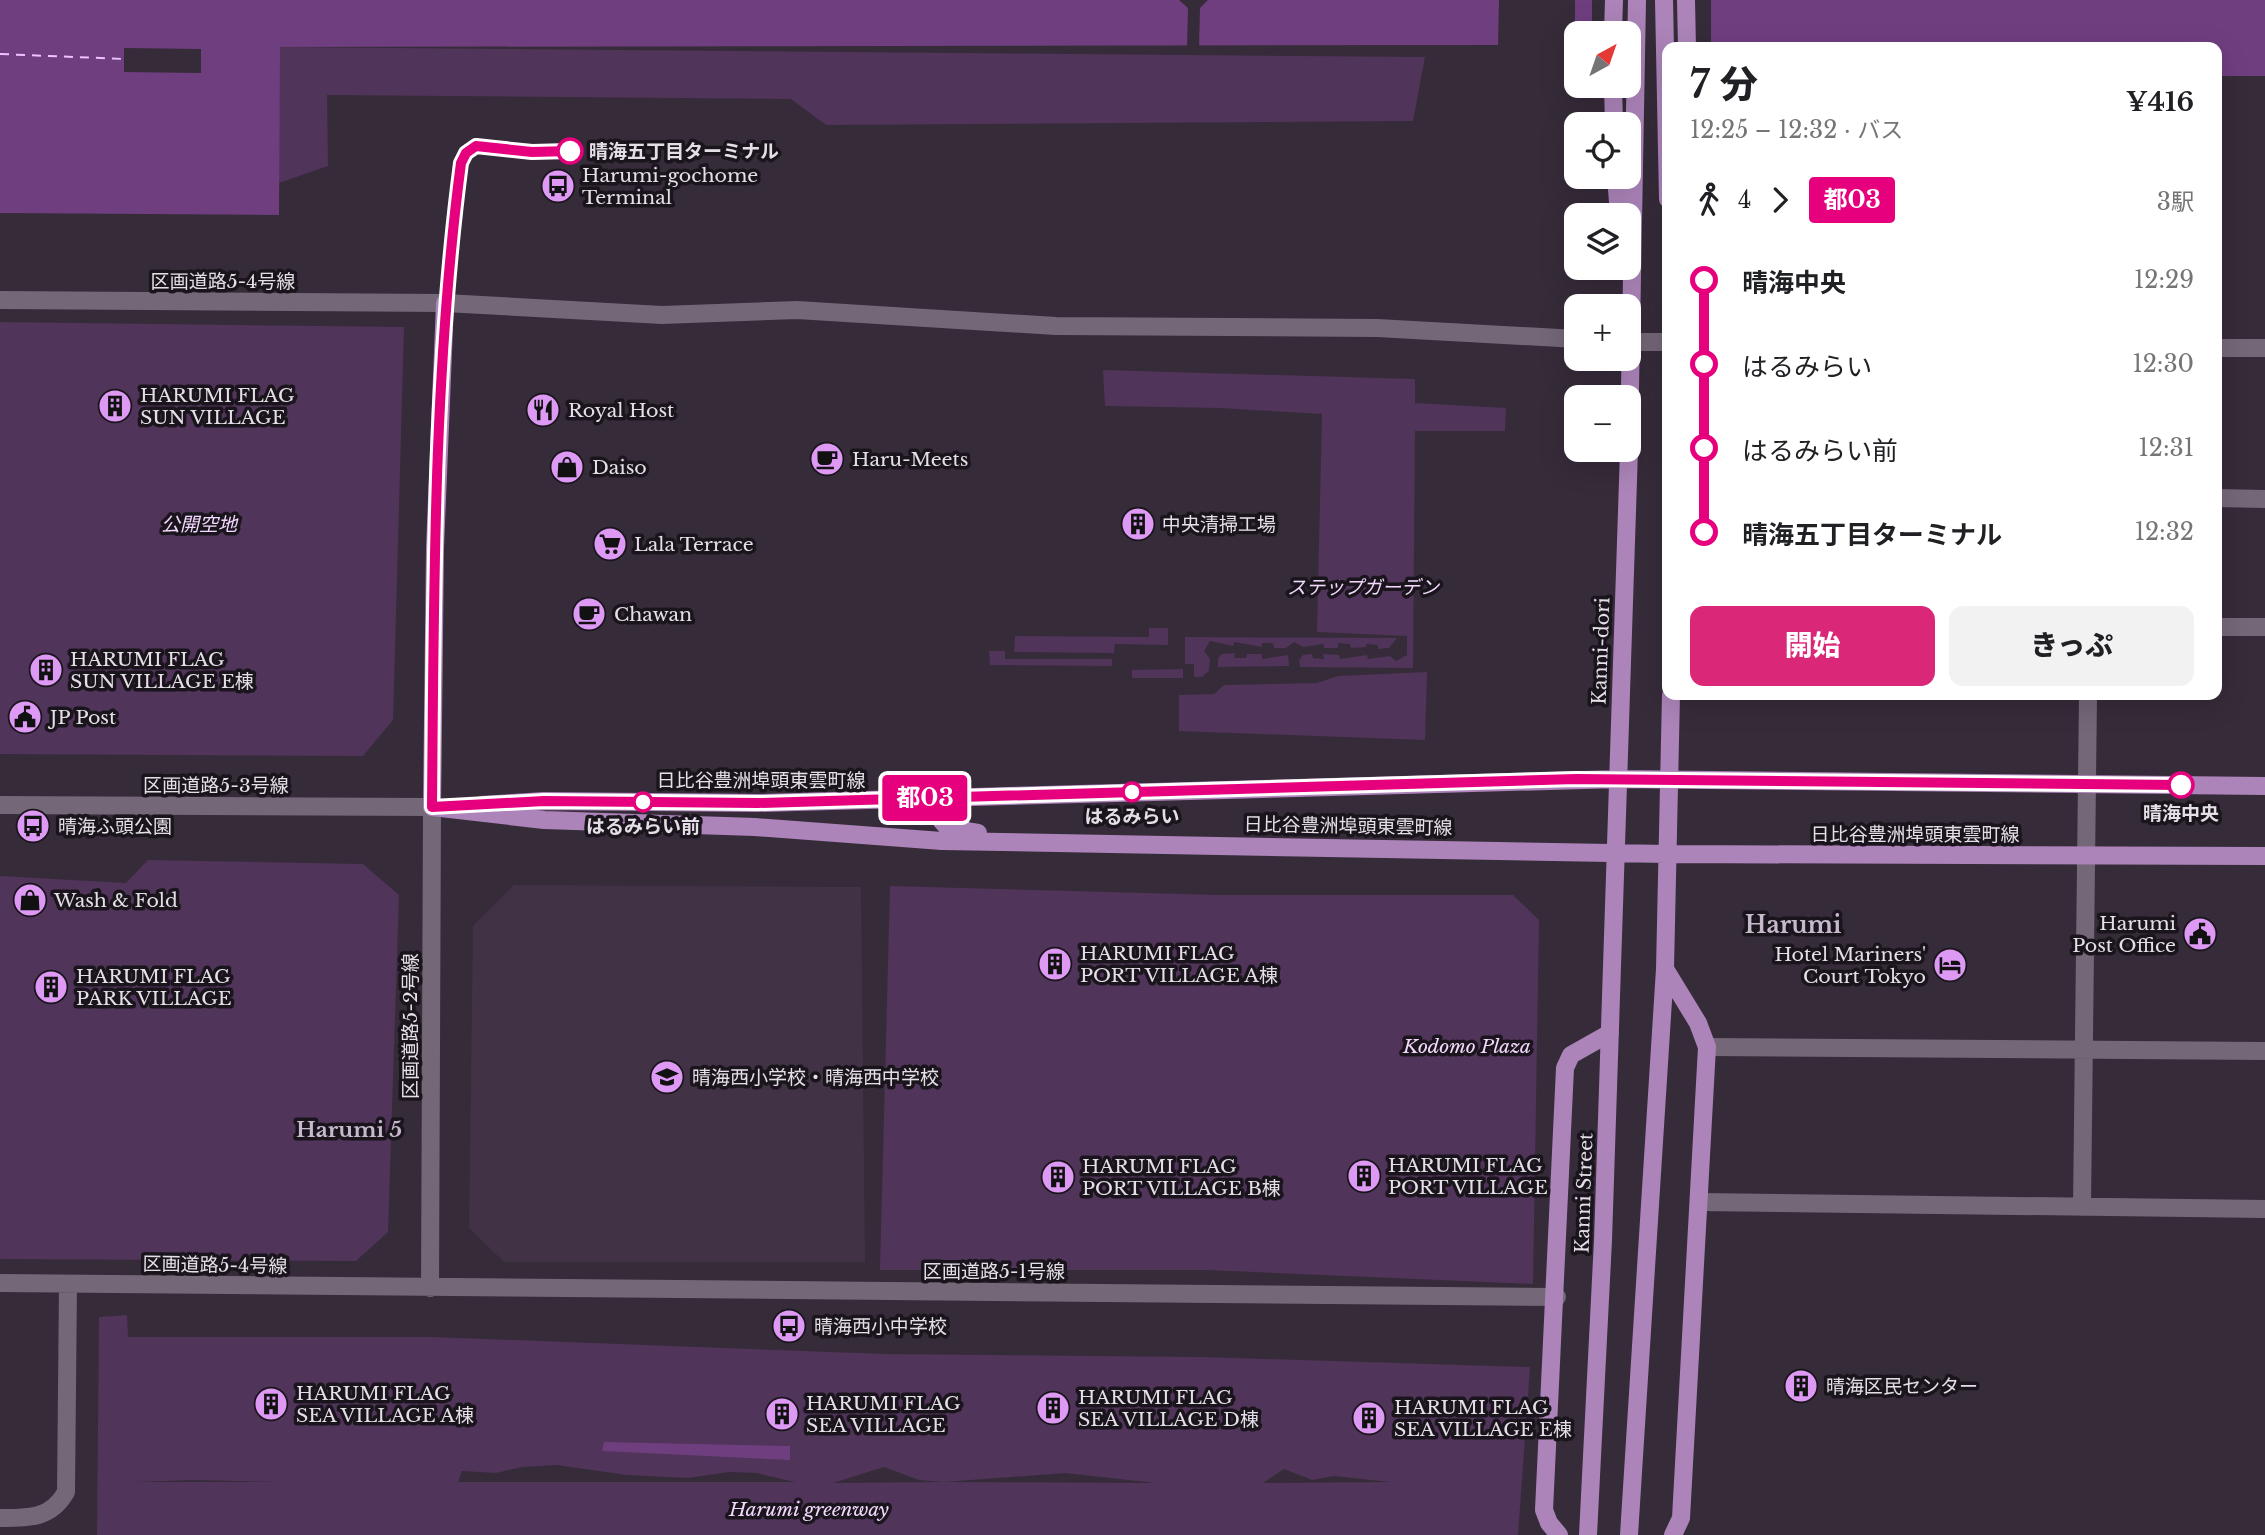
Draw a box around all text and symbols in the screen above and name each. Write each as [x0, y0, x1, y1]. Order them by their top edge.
north arrow [1564, 21, 1642, 98]
map controls [1564, 21, 1641, 462]
text: 7 分 [1690, 61, 1758, 108]
text: ¥416 [2126, 86, 2194, 118]
button: locate [1564, 112, 1641, 189]
text: 12:25 – 12:32 · バス [1690, 116, 1903, 144]
marker: 晴海五丁目ターミナル [557, 138, 583, 164]
place label: 晴海五丁目ターミナル [589, 140, 779, 163]
place label: Harumi-gochome Terminal [582, 164, 758, 209]
bus stop icon: Harumi-gochome Terminal [539, 167, 577, 205]
icon: walk [1690, 181, 1728, 219]
icon: forward [1761, 181, 1799, 219]
text: 都03 [1823, 185, 1881, 214]
text: 4 [1738, 186, 1751, 214]
text: 3駅 [2157, 188, 2194, 216]
button: layers [1564, 203, 1641, 280]
text: 12:29 [2134, 266, 2194, 294]
text: 晴海中央 [1742, 267, 1846, 299]
street label: 区画道路5-4号線 [151, 270, 295, 293]
button: + [1564, 294, 1641, 371]
text: 12:30 [2132, 350, 2194, 378]
text: はるみらい [1742, 351, 1872, 383]
place label: HARUMI FLAG SUN VILLAGE [140, 384, 295, 429]
button: − [1564, 385, 1641, 462]
building icon: HARUMI FLAG SUN VILLAGE [96, 387, 134, 425]
restaurant icon: Royal Host [524, 391, 562, 429]
place label: Royal Host [568, 399, 675, 422]
text: 12:31 [2139, 434, 2194, 462]
text: はるみらい前 [1742, 435, 1898, 467]
cafe icon: Haru-Meets [808, 440, 846, 478]
shop icon: Daiso [548, 448, 586, 486]
place label: Haru-Meets [852, 448, 968, 471]
place label: Daiso [592, 456, 647, 479]
building icon: 中央清掃工場 [1119, 505, 1157, 543]
park label: 公開空地 [161, 513, 239, 536]
place label: 中央清掃工場 [1162, 513, 1276, 536]
text: 12:32 [2135, 518, 2194, 546]
text: 晴海五丁目ターミナル [1742, 519, 2002, 551]
supermarket icon: Lala Terrace [591, 525, 629, 563]
place label: Lala Terrace [634, 533, 754, 556]
park label: ステップガーデン [1287, 576, 1440, 599]
cafe icon: Chawan [570, 595, 608, 633]
street label: Kanni-dori [1588, 596, 1614, 705]
place label: Chawan [614, 603, 692, 626]
button: 開始 [1690, 606, 1935, 686]
button: きっぷ [1949, 606, 2194, 686]
place label: HARUMI FLAG SUN VILLAGE E棟 [70, 648, 254, 693]
building icon: HARUMI FLAG SUN VILLAGE E棟 [27, 651, 65, 689]
public building icon: JP Post [6, 698, 44, 736]
place label: JP Post [47, 706, 117, 729]
street label: 日比谷豊洲埠頭東雲町線 [656, 769, 866, 792]
marker: 晴海中央 [2168, 772, 2194, 798]
street label: 区画道路5-3号線 [143, 774, 289, 797]
line badge: 都03 [885, 775, 965, 821]
marker: はるみらい [1122, 782, 1142, 802]
text: 都03 [896, 783, 954, 812]
marker: はるみらい前 [633, 792, 653, 812]
place label: 晴海中央 [2143, 802, 2219, 825]
place label: はるみらい [1084, 805, 1180, 828]
bus stop icon: 晴海ふ頭公園 [14, 807, 52, 845]
street label: 日比谷豊洲埠頭東雲町線 [1243, 813, 1453, 839]
place label: 晴海ふ頭公園 [58, 815, 172, 838]
place label: はるみらい前 [586, 815, 700, 838]
street label: 日比谷豊洲埠頭東雲町線 [1810, 823, 2020, 846]
shop icon: Wash & Fold [11, 881, 49, 919]
place label: Wash & Fold [53, 889, 178, 912]
district label: Harumi [1745, 911, 1841, 939]
place label: Harumi Post Office [2072, 912, 2177, 957]
public building icon: Harumi Post Office [2181, 915, 2219, 953]
place label: HARUMI FLAG PORT VILLAGE A棟 [1080, 942, 1278, 987]
place label: Hotel Mariners' Court Tokyo [1774, 943, 1926, 988]
building icon: HARUMI FLAG PORT VILLAGE A棟 [1036, 945, 1074, 983]
hotel icon: Hotel Mariners' Court Tokyo [1931, 946, 1969, 984]
street label: 区画道路5-2号線 [399, 953, 422, 1099]
place label: HARUMI FLAG PARK VILLAGE [76, 965, 232, 1010]
building icon: HARUMI FLAG PARK VILLAGE [32, 968, 70, 1006]
park label: Kodomo Plaza [1402, 1035, 1531, 1058]
school or university icon: 晴海西小学校・晴海西中学校 [648, 1058, 686, 1096]
place label: 晴海西小学校・晴海西中学校 [692, 1066, 939, 1089]
district label: Harumi 5 [296, 1117, 402, 1143]
street label: Kanni Street [1570, 1132, 1598, 1254]
place label: HARUMI FLAG PORT VILLAGE [1388, 1154, 1548, 1199]
place label: HARUMI FLAG PORT VILLAGE B棟 [1082, 1155, 1281, 1200]
building icon: HARUMI FLAG PORT VILLAGE [1345, 1157, 1383, 1195]
building icon: HARUMI FLAG PORT VILLAGE B棟 [1039, 1158, 1077, 1196]
street label: 区画道路5-4号線 [142, 1252, 288, 1278]
street label: 区画道路5-1号線 [923, 1260, 1065, 1283]
bus stop icon: 晴海西小中学校 [770, 1307, 808, 1345]
place label: 晴海西小中学校 [814, 1315, 947, 1338]
building icon: 晴海区民センター [1782, 1367, 1820, 1405]
place label: 晴海区民センター [1826, 1375, 1978, 1398]
place label: HARUMI FLAG SEA VILLAGE A棟 [296, 1382, 474, 1427]
building icon: HARUMI FLAG SEA VILLAGE A棟 [252, 1385, 290, 1423]
place label: HARUMI FLAG SEA VILLAGE D棟 [1078, 1386, 1259, 1431]
building icon: HARUMI FLAG SEA VILLAGE D棟 [1034, 1389, 1072, 1427]
place label: HARUMI FLAG SEA VILLAGE [806, 1392, 961, 1437]
building icon: HARUMI FLAG SEA VILLAGE [763, 1395, 801, 1433]
place label: HARUMI FLAG SEA VILLAGE E棟 [1394, 1396, 1572, 1441]
building icon: HARUMI FLAG SEA VILLAGE E棟 [1350, 1399, 1388, 1437]
park label: Harumi greenway [728, 1498, 889, 1521]

